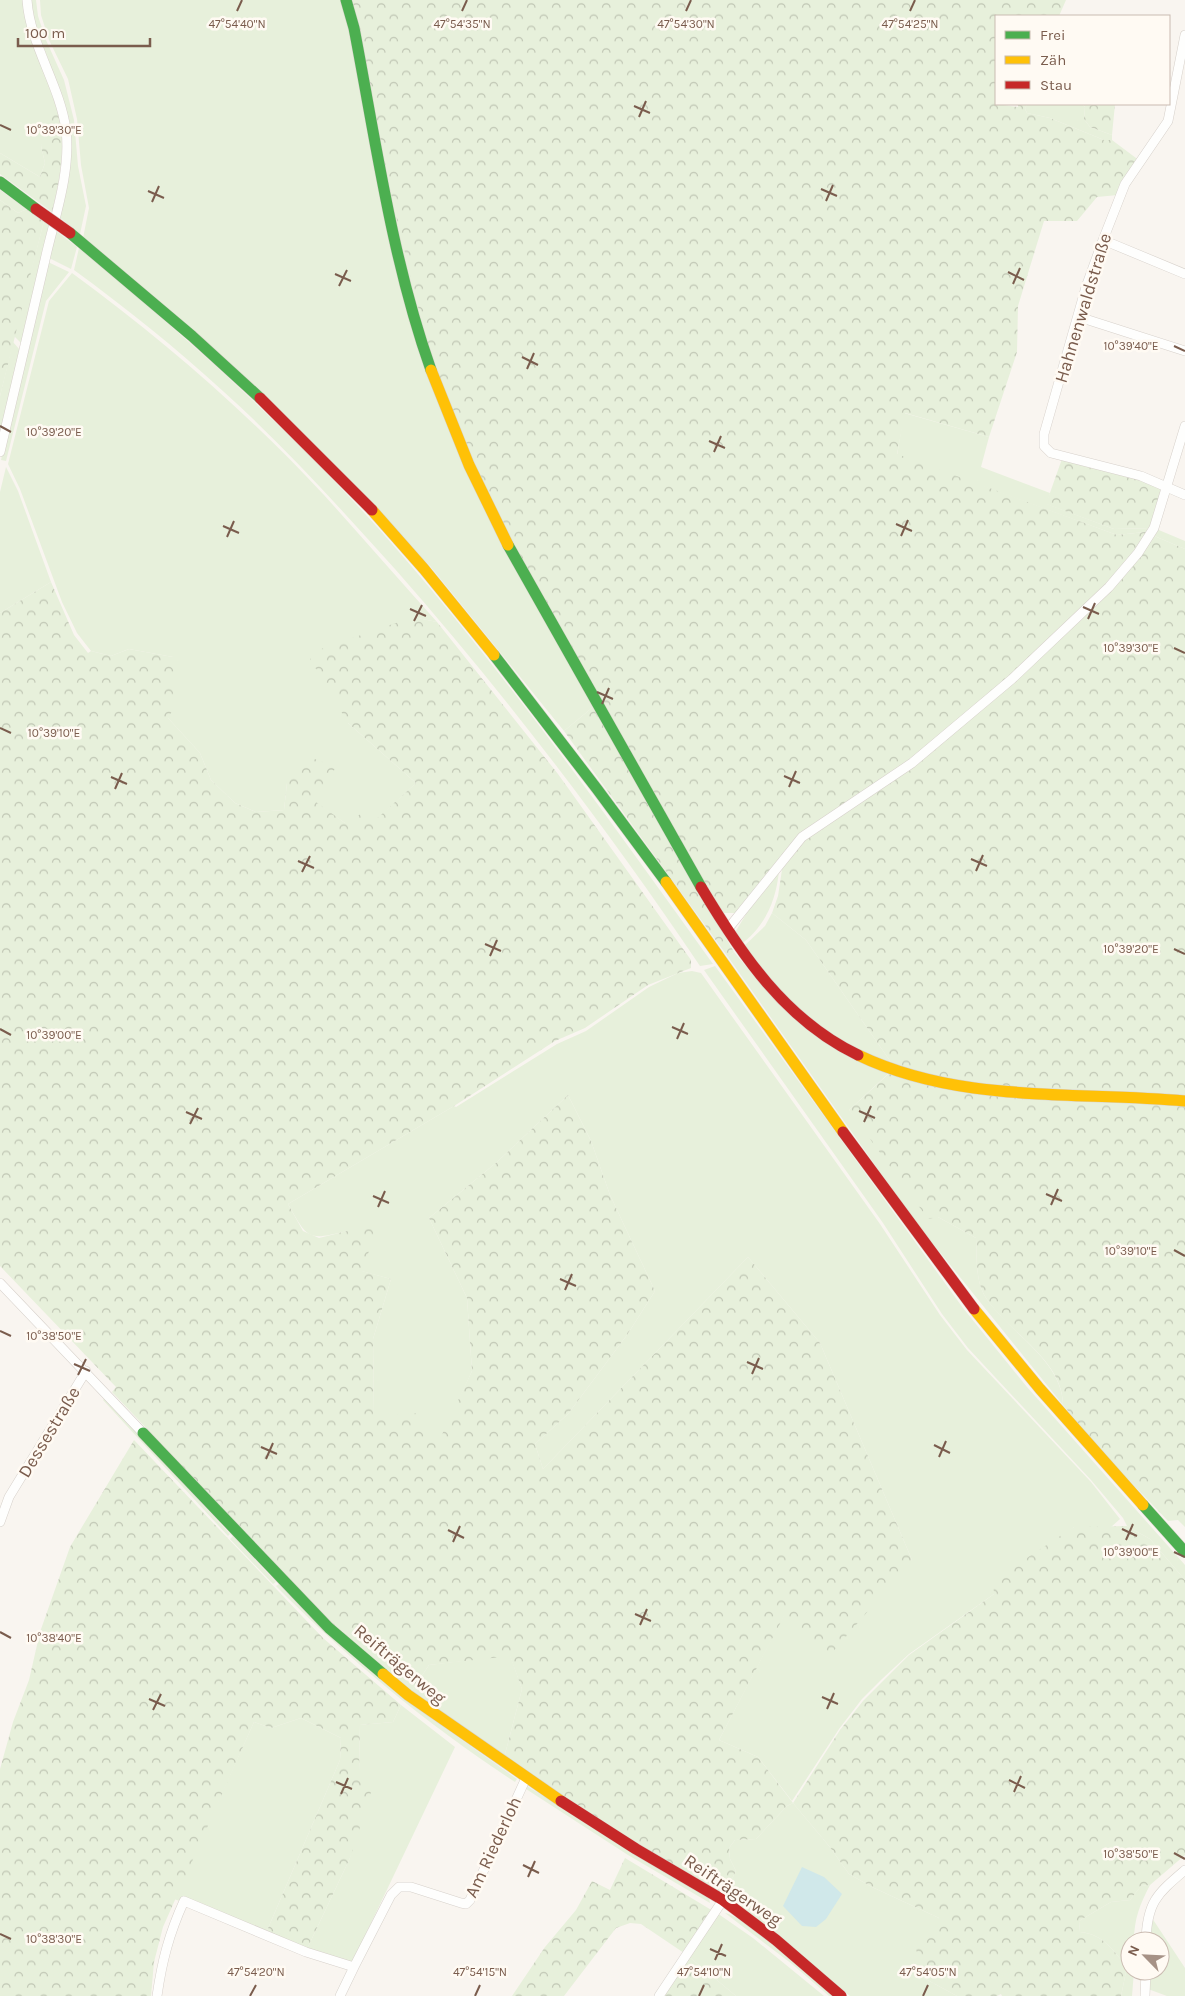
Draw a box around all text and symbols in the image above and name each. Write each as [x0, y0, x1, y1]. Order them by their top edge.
scale bar [18, 15, 150, 47]
legend [995, 15, 1170, 105]
text: 47°54'40"N [208, 17, 266, 31]
text: 47°54'35"N [433, 17, 491, 31]
text: 47°54'30"N [657, 17, 715, 31]
text: 47°54'25"N [881, 17, 939, 31]
text: 100 m [25, 24, 65, 42]
text: Frei [1040, 26, 1065, 44]
text: Zäh [1040, 51, 1066, 69]
text: Stau [1040, 76, 1072, 94]
text: 10°39'30"E [26, 123, 82, 137]
street label: Hahnenwaldstraße [1050, 230, 1116, 386]
text: 10°39'40"E [1103, 339, 1159, 353]
text: 10°39'20"E [26, 425, 82, 439]
text: 10°39'30"E [1103, 641, 1159, 655]
text: 10°39'10"E [28, 726, 80, 740]
text: 10°39'20"E [1103, 942, 1159, 956]
text: 10°39'00"E [26, 1028, 82, 1042]
text: 10°39'10"E [1105, 1244, 1157, 1258]
text: 10°38'50"E [26, 1329, 82, 1343]
street label: Dessestraße [13, 1383, 85, 1481]
text: 10°39'00"E [1103, 1545, 1159, 1559]
street label: Reifträgerweg [350, 1619, 450, 1709]
text: 10°38'40"E [26, 1631, 82, 1645]
street label: Am Riederloh [460, 1793, 526, 1901]
text: 10°38'50"E [1103, 1847, 1159, 1861]
street label: Reifträgerweg [680, 1849, 786, 1931]
north arrow [1120, 1931, 1170, 1981]
text: 10°38'30"E [26, 1932, 82, 1946]
text: N [1124, 1943, 1143, 1959]
text: 47°54'20"N [227, 1965, 285, 1979]
text: 47°54'15"N [453, 1965, 507, 1979]
text: 47°54'10"N [677, 1965, 731, 1979]
text: 47°54'05"N [899, 1965, 957, 1979]

